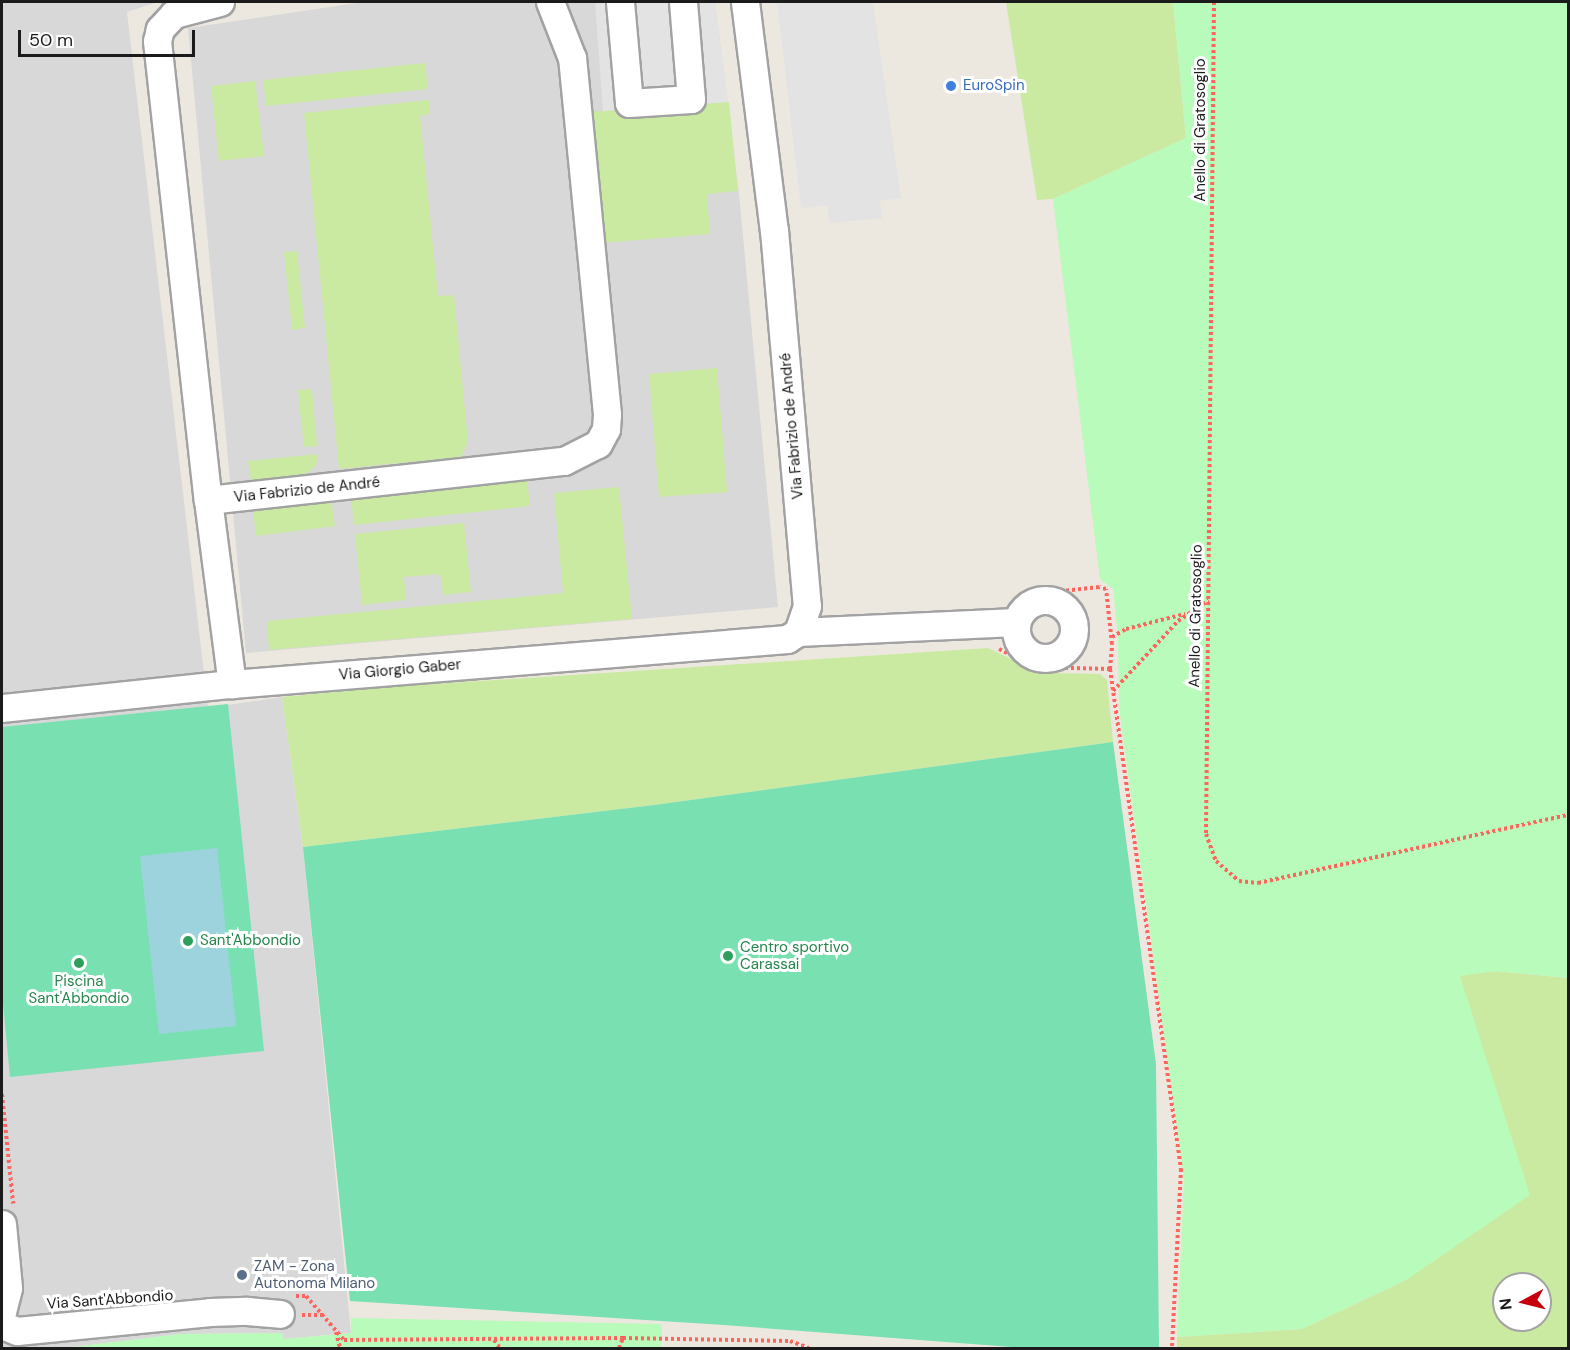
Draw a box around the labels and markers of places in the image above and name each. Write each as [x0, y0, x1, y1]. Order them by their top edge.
place label: EuroSpin [963, 77, 1025, 95]
marker: EuroSpin [944, 79, 958, 93]
place label: Sant'Abbondio [200, 932, 301, 950]
marker: Sant'Abbondio [181, 934, 195, 948]
place label: Centro sportivo Carassai [740, 938, 849, 973]
marker: Centro sportivo Carassai [721, 949, 735, 963]
marker: Piscina Sant'Abbondio [72, 956, 86, 970]
place label: Piscina Sant'Abbondio [29, 972, 129, 1007]
place label: ZAM - Zona Autonoma Milano [254, 1257, 375, 1292]
marker: ZAM - Zona Autonoma Milano [235, 1268, 249, 1282]

